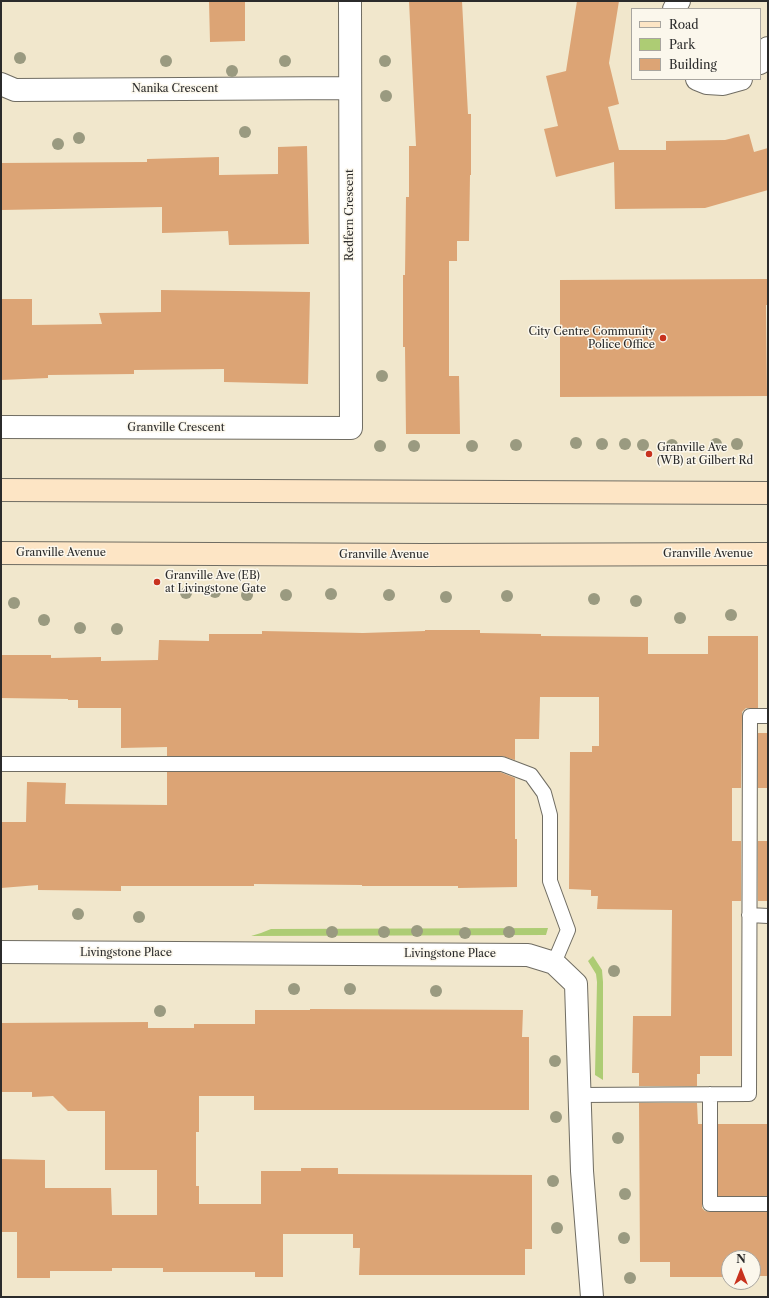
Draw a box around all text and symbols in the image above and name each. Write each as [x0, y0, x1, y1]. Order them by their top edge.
legend [631, 8, 761, 80]
text: Road [669, 17, 699, 32]
text: Park [669, 37, 695, 52]
text: Building [669, 57, 717, 72]
street label: Nanika Crescent [132, 82, 218, 96]
street label: Redfern Crescent [343, 169, 357, 261]
place label: City Centre Community Police Office [528, 325, 655, 351]
marker: City Centre Community Police Office [658, 333, 668, 343]
street label: Granville Crescent [127, 421, 225, 435]
place label: Granville Ave (WB) at Gilbert Rd [657, 441, 753, 467]
marker: Granville Ave (WB) at Gilbert Rd [644, 449, 654, 459]
street label: Granville Avenue [16, 546, 106, 560]
street label: Granville Avenue [663, 547, 753, 561]
street label: Granville Avenue [339, 548, 429, 562]
place label: Granville Ave (EB) at Livingstone Gate [165, 569, 266, 595]
marker: Granville Ave (EB) at Livingstone Gate [152, 577, 162, 587]
street label: Livingstone Place [80, 946, 172, 960]
street label: Livingstone Place [404, 947, 496, 961]
north arrow [721, 1250, 761, 1290]
text: N [736, 1252, 746, 1266]

